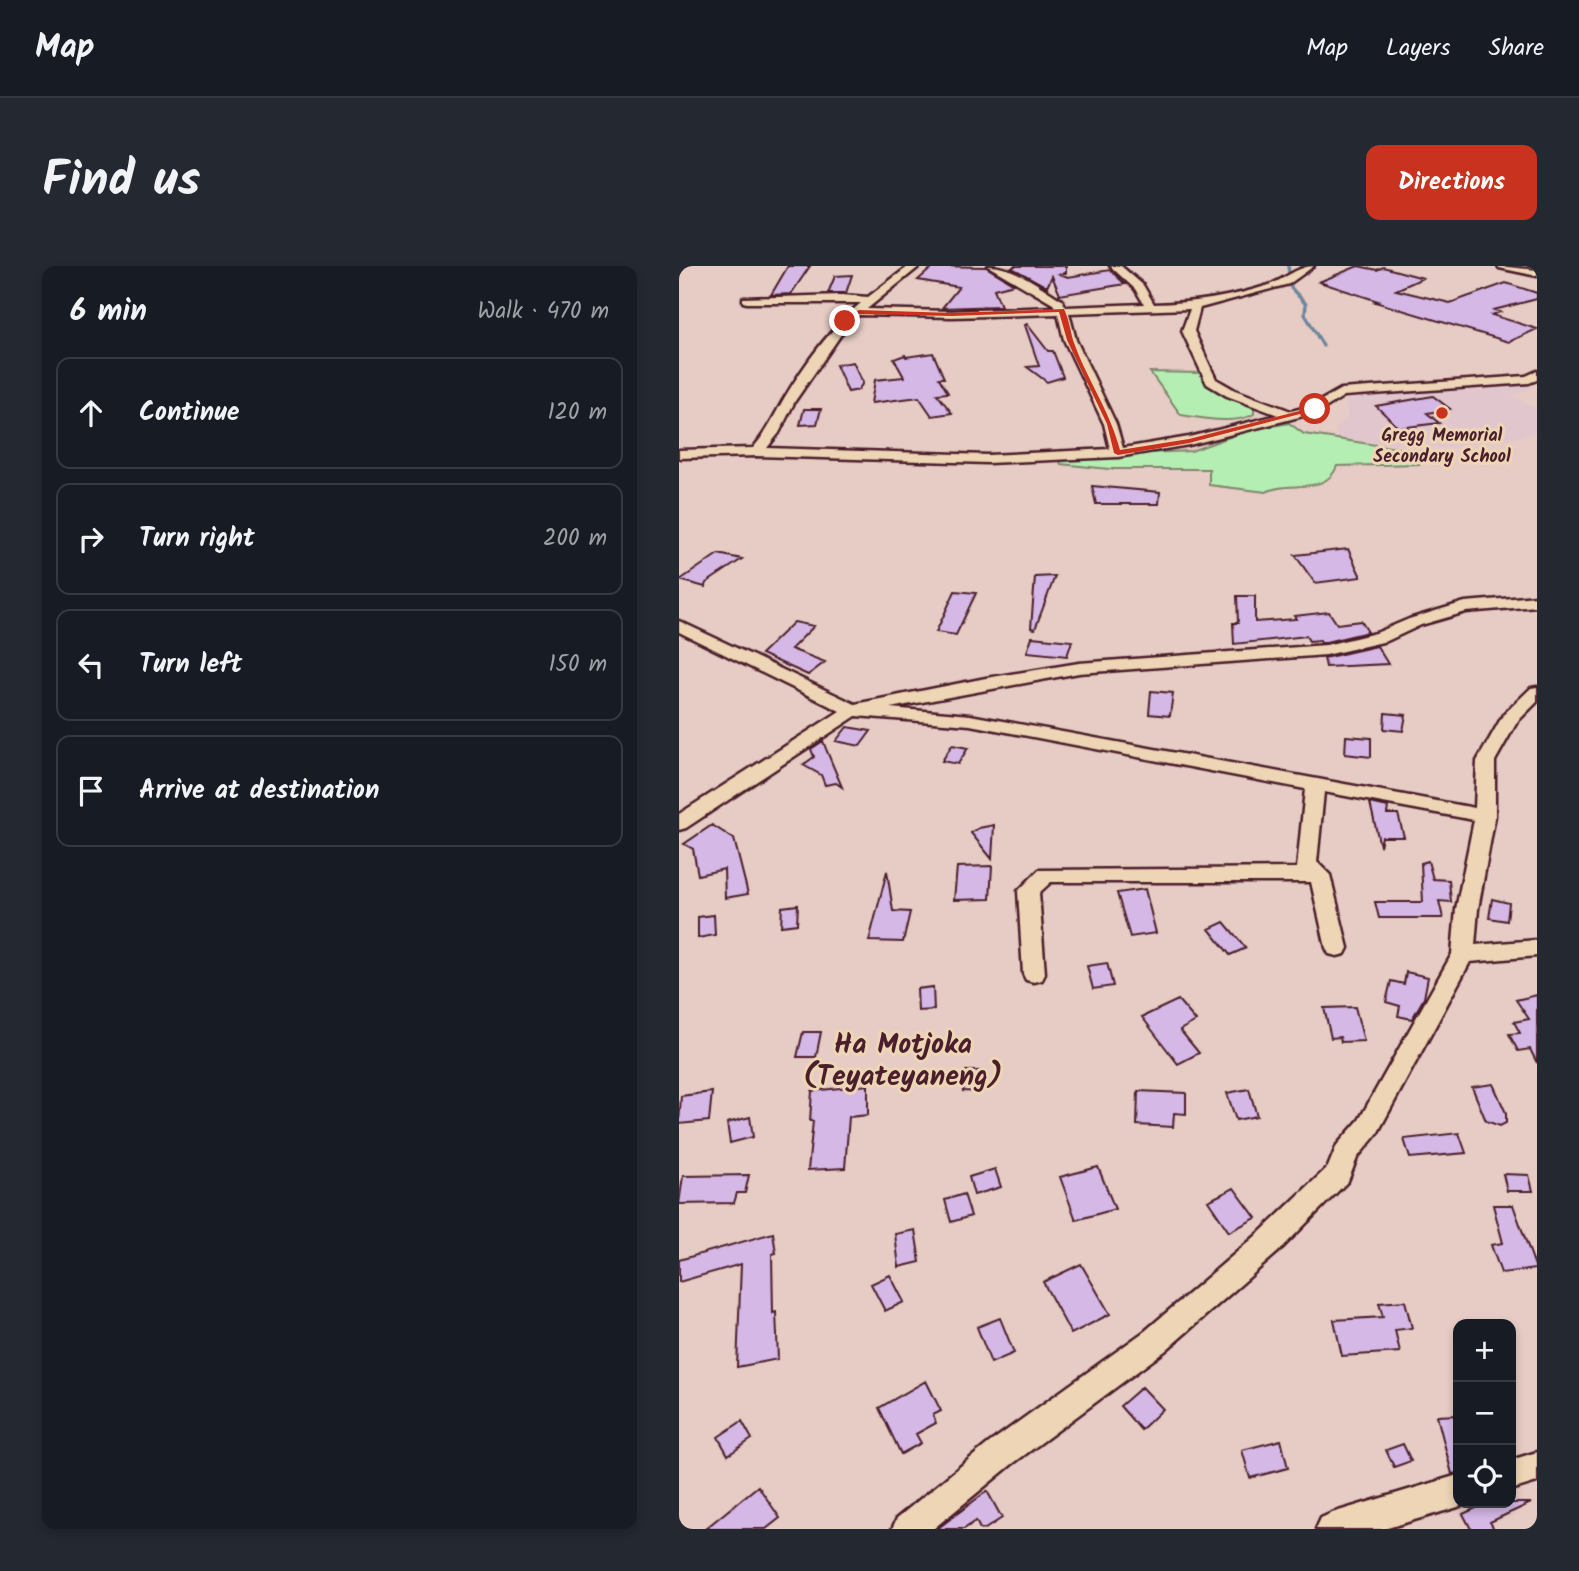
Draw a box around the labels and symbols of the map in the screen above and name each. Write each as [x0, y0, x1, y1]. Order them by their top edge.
route end [829, 305, 860, 336]
route start [1299, 393, 1330, 424]
marker: Gregg Memorial Secondary School [1434, 405, 1450, 421]
place label: Gregg Memorial Secondary School [1373, 422, 1511, 472]
district label: Ha Motjoka (Teyateyaneng) [803, 1023, 1003, 1100]

